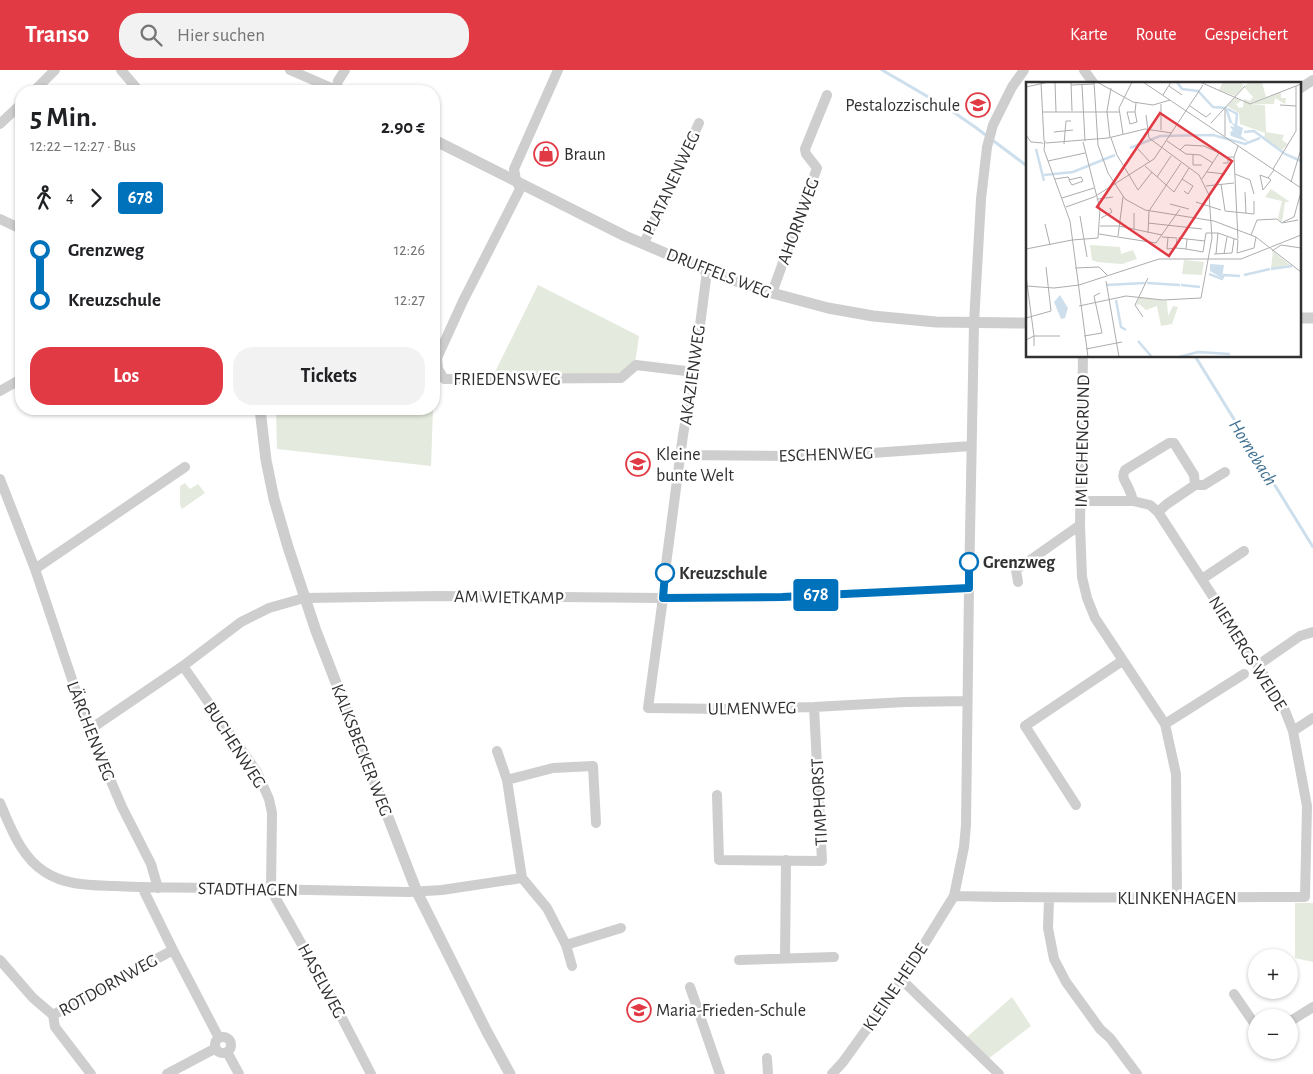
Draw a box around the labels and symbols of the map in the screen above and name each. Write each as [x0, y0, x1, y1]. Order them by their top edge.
inset map [1026, 82, 1300, 358]
school or university icon: Pestalozzischule [965, 92, 991, 118]
place label: Pestalozzischule [845, 97, 960, 115]
street label: PLATANENWEG [640, 129, 704, 238]
shop icon: Braun [533, 141, 559, 167]
place label: Braun [564, 146, 606, 164]
street label: AHORNWEG [775, 175, 823, 267]
street label: DRUFFELS WEG [664, 246, 774, 302]
street label: AKAZIENWEG [677, 324, 709, 426]
street label: FRIEDENSWEG [453, 371, 561, 389]
street label: IM EICHENGRUND [1073, 374, 1093, 508]
water label: Hornebach [1225, 416, 1280, 489]
street label: ESCHENWEG [778, 444, 874, 466]
place label: Kleine bunte Welt [656, 446, 734, 485]
school or university icon: Kleine bunte Welt [625, 451, 651, 477]
marker: Grenzweg [959, 552, 979, 572]
place label: Grenzweg [983, 554, 1056, 572]
marker: Kreuzschule [655, 563, 675, 583]
place label: Kreuzschule [679, 565, 767, 583]
line badge: 678 [787, 579, 845, 611]
street label: AM WIETKAMP [454, 588, 564, 608]
street label: NIEMERGS WEIDE [1205, 593, 1290, 714]
street label: LÄRCHENWEG [63, 678, 119, 784]
street label: KALKSBECKER WEG [328, 682, 395, 819]
street label: BUCHENWEG [200, 699, 269, 792]
street label: ULMENWEG [707, 699, 797, 719]
street label: TIMPHORST [809, 758, 831, 846]
street label: STADTHAGEN [198, 880, 298, 900]
street label: KLINKENHAGEN [1117, 890, 1237, 908]
street label: KLEINE HEIDE [860, 940, 932, 1034]
street label: HASELWEG [294, 941, 348, 1022]
street label: ROTDORNWEG [56, 951, 161, 1020]
school or university icon: Maria-Frieden-Schule [626, 997, 652, 1023]
place label: Maria-Frieden-Schule [656, 1002, 806, 1020]

